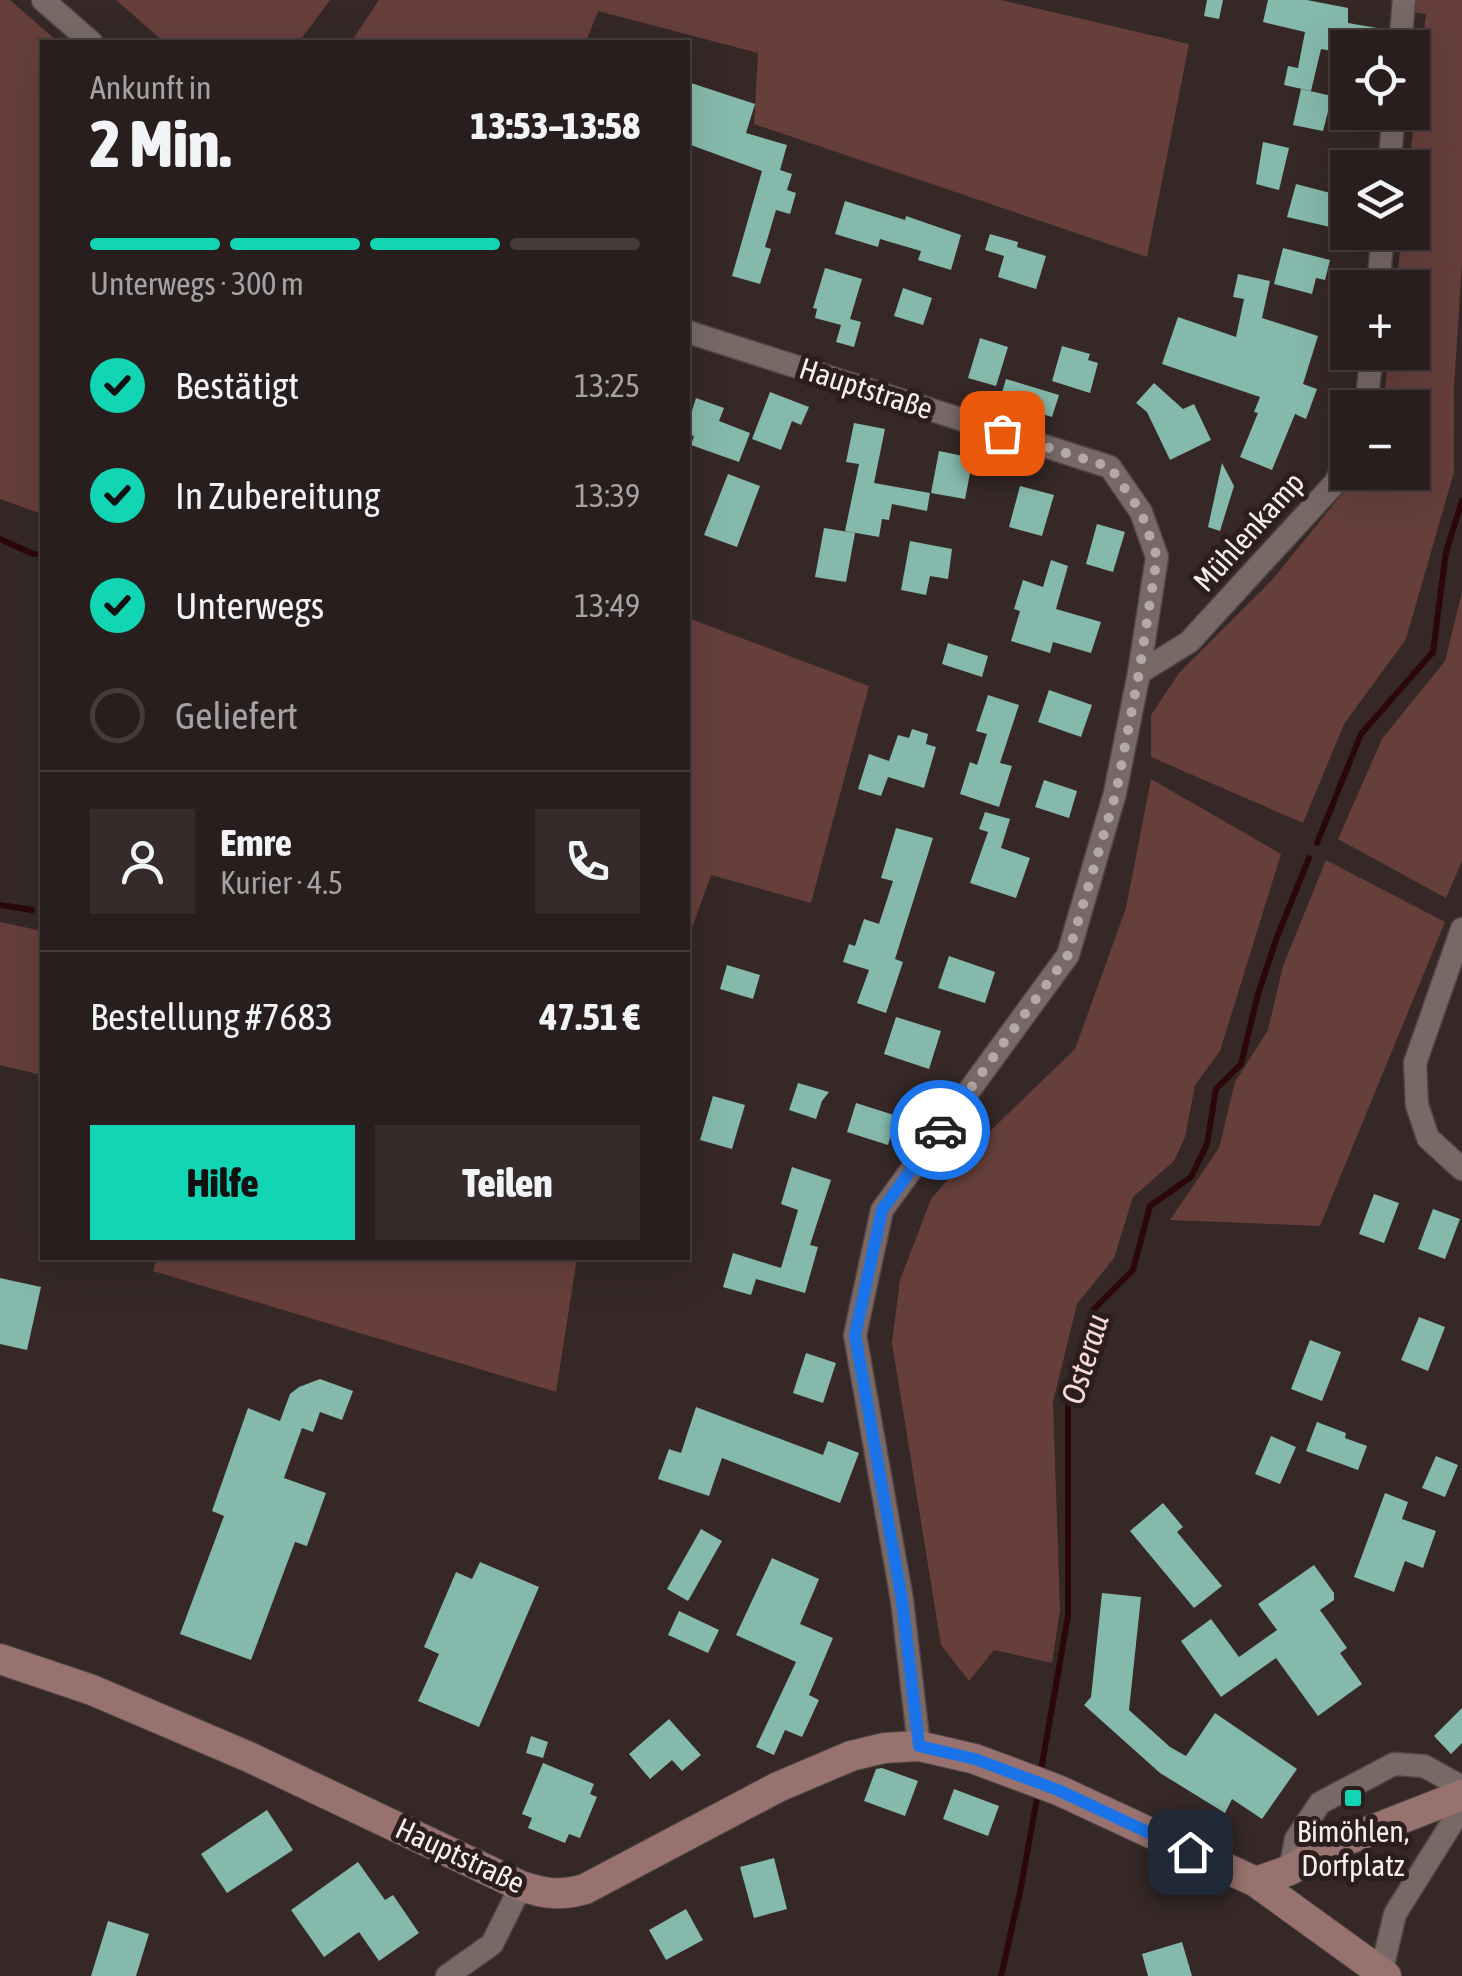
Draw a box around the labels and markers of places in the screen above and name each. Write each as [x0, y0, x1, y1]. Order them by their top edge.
pin [960, 391, 1045, 476]
marker: Bimöhlen, Dorfplatz [1342, 1787, 1364, 1809]
pin [1148, 1810, 1233, 1895]
place label: Bimöhlen, Dorfplatz [1297, 1814, 1409, 1882]

